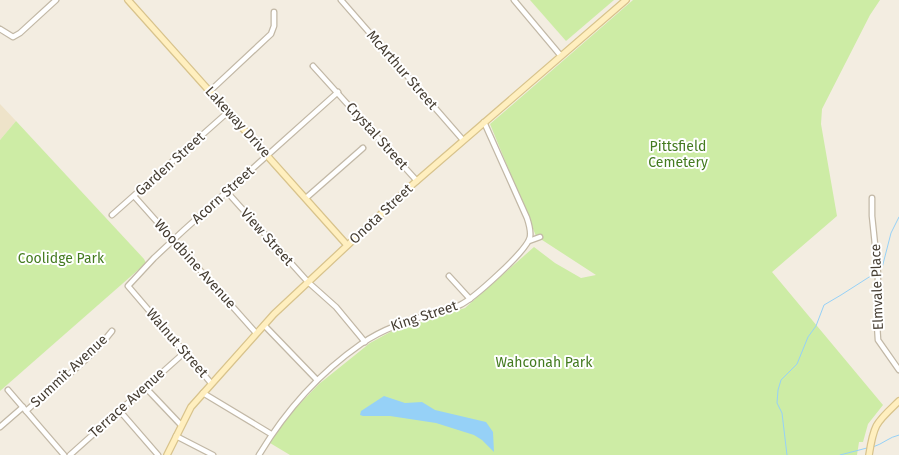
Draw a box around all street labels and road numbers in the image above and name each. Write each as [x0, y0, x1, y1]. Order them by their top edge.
street label: McArthur Street [363, 27, 442, 114]
street label: Lakeway Drive [202, 83, 274, 161]
street label: Crystal Street [342, 99, 412, 174]
street label: Garden Street [132, 128, 209, 200]
street label: Acorn Street [188, 162, 258, 227]
street label: Onota Street [346, 180, 417, 248]
street label: View Street [237, 205, 298, 270]
street label: Woodbine Avenue [150, 216, 240, 312]
street label: Elmvale Place [867, 243, 887, 331]
street label: King Street [388, 297, 461, 335]
street label: Walnut Street [142, 305, 212, 382]
street label: Summit Avenue [27, 331, 111, 411]
street label: Terrace Avenue [86, 364, 168, 442]

